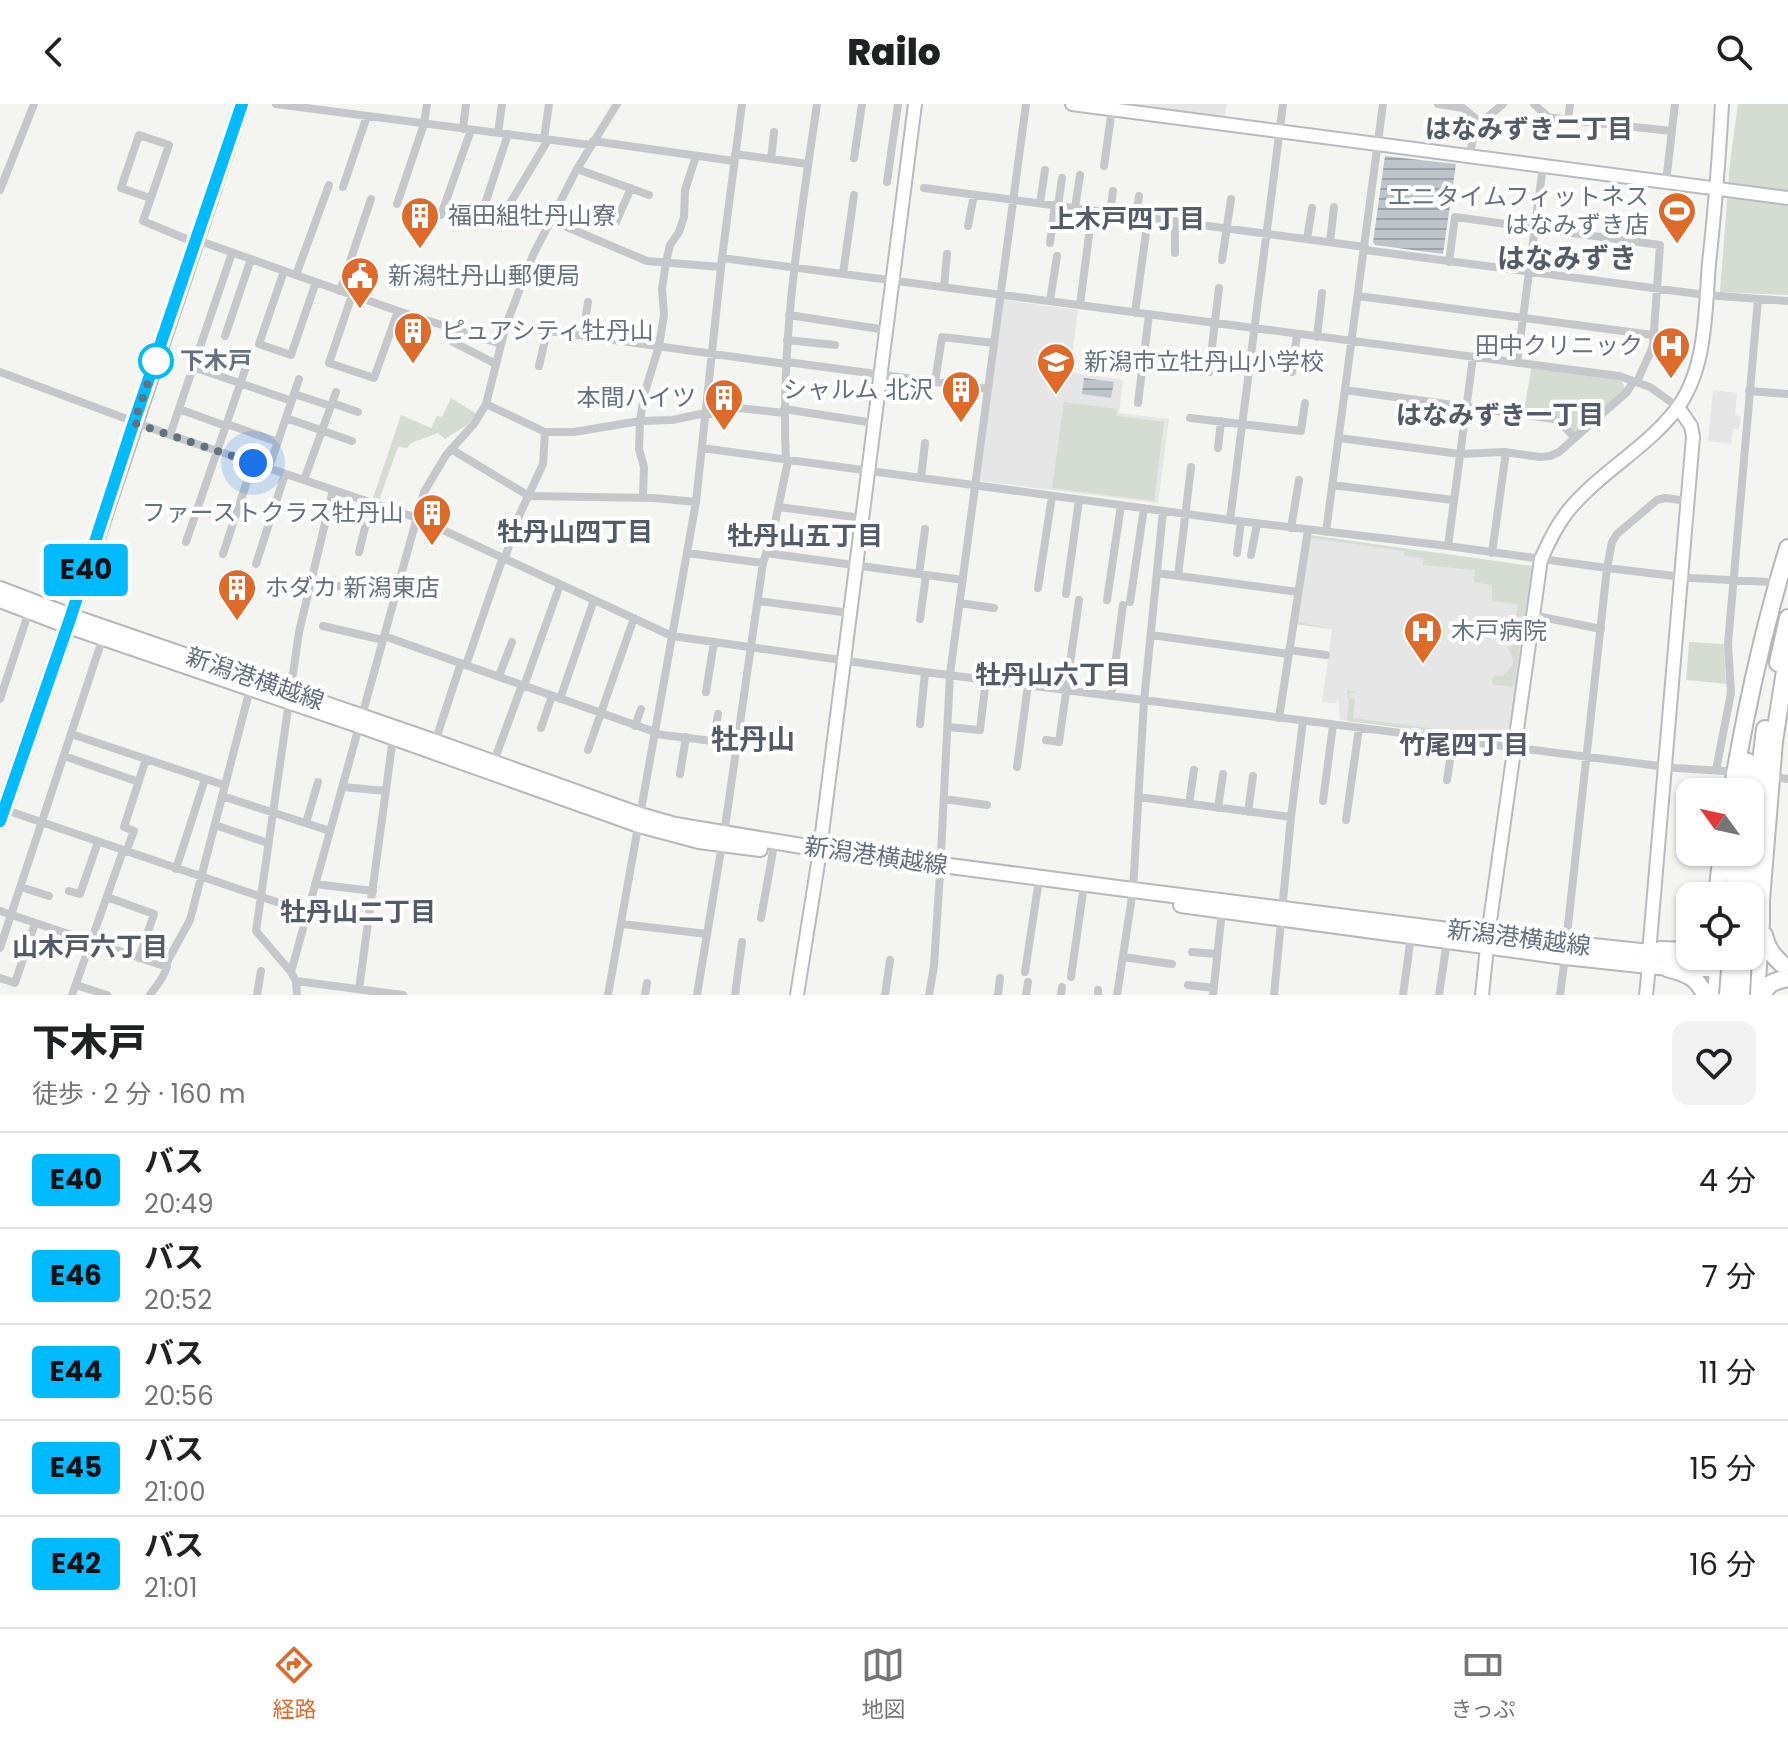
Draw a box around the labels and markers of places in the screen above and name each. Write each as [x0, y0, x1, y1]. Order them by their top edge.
place label: エニタイムフィットネス はなみずき店 [1387, 180, 1649, 241]
sports icon: エニタイムフィットネス はなみずき店 [1656, 190, 1698, 245]
building icon: 福田組牡丹山寮 [399, 195, 441, 250]
place label: 福田組牡丹山寮 [448, 199, 616, 232]
public building icon: 新潟牡丹山郵便局 [339, 255, 381, 310]
place label: 新潟牡丹山郵便局 [388, 259, 580, 292]
building icon: ピュアシティ牡丹山 [392, 310, 434, 365]
place label: ピュアシティ牡丹山 [441, 314, 654, 347]
hospital icon: 田中クリニック [1650, 325, 1692, 380]
place label: 田中クリニック [1475, 329, 1643, 362]
school or university icon: 新潟市立牡丹山小学校 [1035, 341, 1077, 396]
marker: 下木戸 [139, 344, 173, 378]
place label: 下木戸 [180, 344, 252, 377]
place label: 新潟市立牡丹山小学校 [1084, 345, 1324, 378]
building icon: シャルム 北沢 [940, 369, 982, 424]
place label: シャルム 北沢 [783, 373, 933, 406]
building icon: 本間ハイツ [703, 377, 745, 432]
place label: 本間ハイツ [576, 381, 696, 414]
building icon: ファーストクラス牡丹山 [411, 492, 453, 547]
place label: ファーストクラス牡丹山 [142, 496, 404, 529]
building icon: ホダカ 新潟東店 [216, 567, 258, 622]
place label: ホダカ 新潟東店 [265, 571, 439, 604]
hospital icon: 木戸病院 [1402, 610, 1444, 665]
place label: 木戸病院 [1451, 614, 1547, 647]

